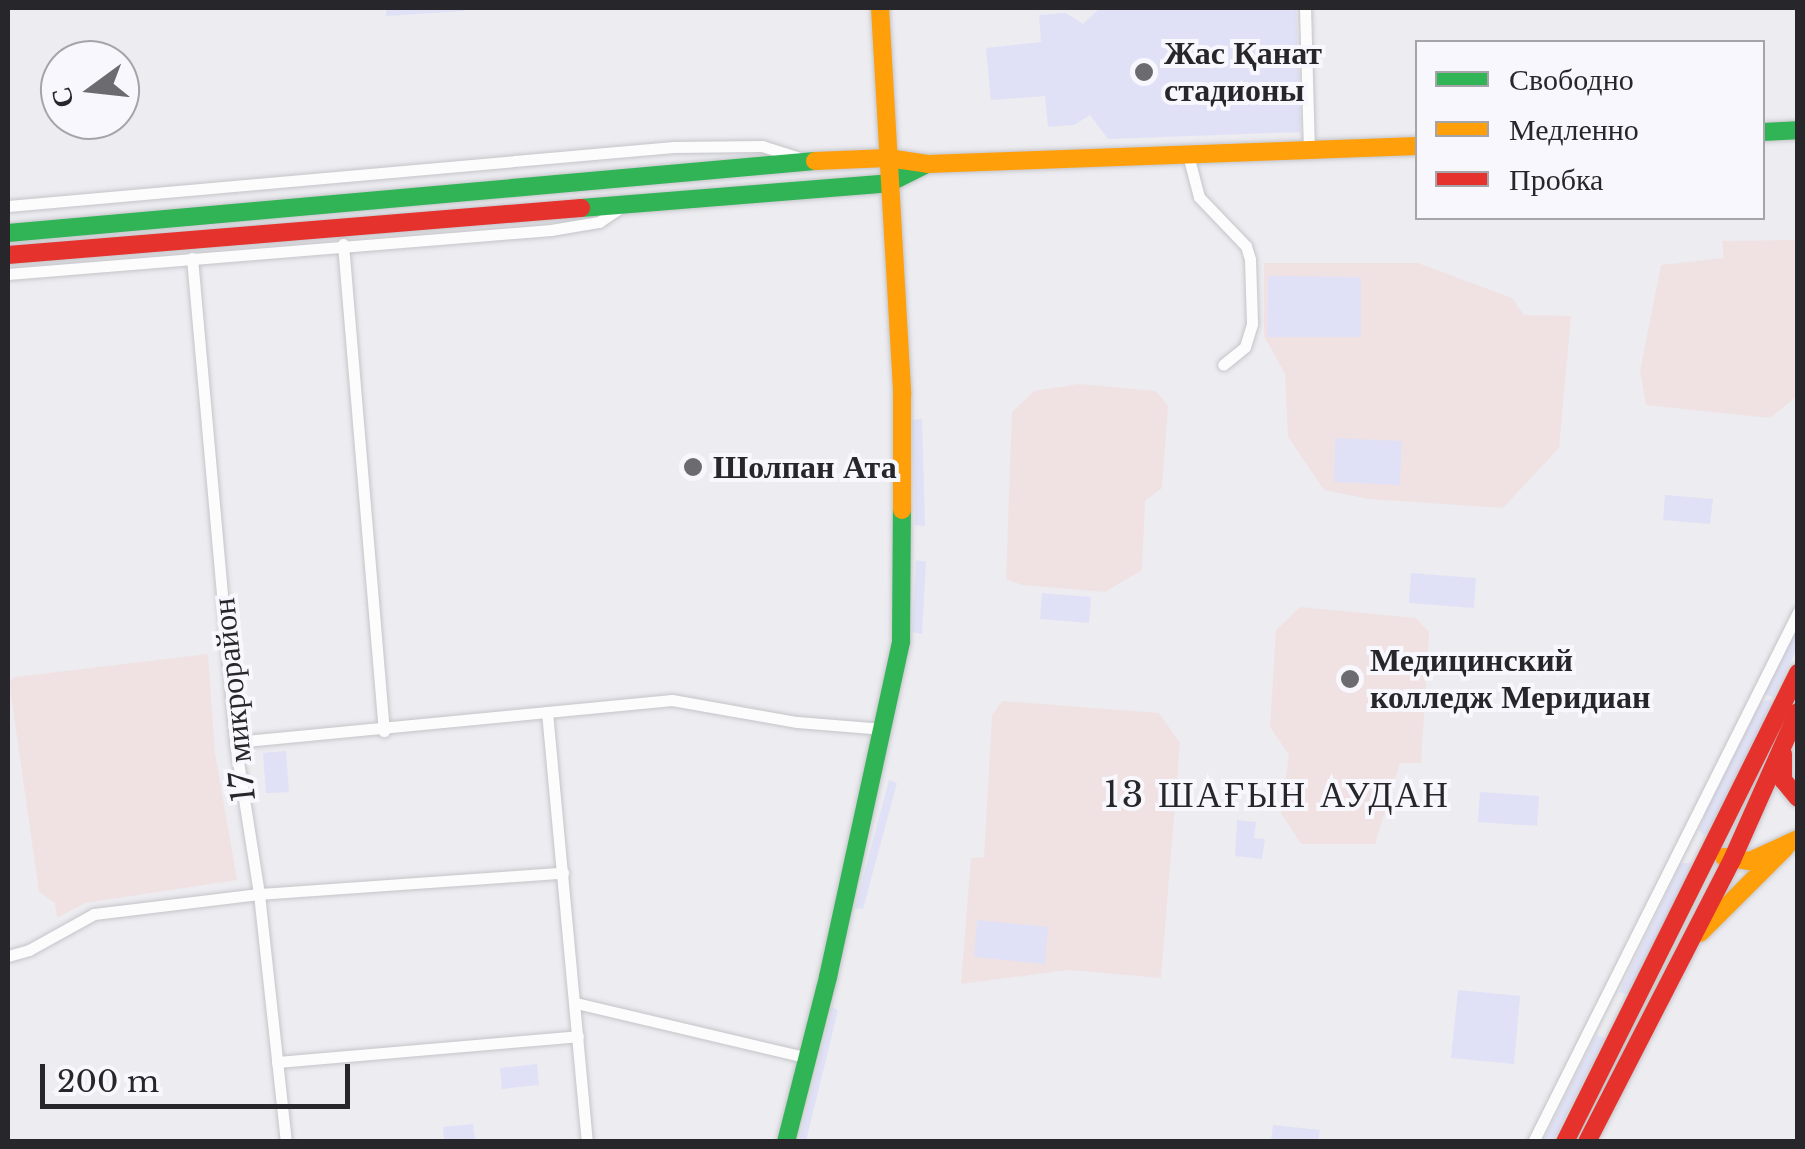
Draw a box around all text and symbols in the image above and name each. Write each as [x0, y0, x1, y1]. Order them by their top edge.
place label: Жас Қанат стадионы [1164, 35, 1322, 110]
north arrow [40, 40, 140, 140]
legend [1415, 40, 1765, 220]
marker: Жас Қанат стадионы [1133, 61, 1155, 83]
text: Свободно [1509, 61, 1634, 98]
text: С [43, 83, 82, 112]
text: Медленно [1509, 111, 1639, 148]
text: Пробка [1509, 161, 1603, 198]
place label: Шолпан Ата [713, 448, 897, 486]
marker: Шолпан Ата [682, 456, 704, 478]
street label: 17 микрорайон [204, 596, 264, 804]
place label: Медицинский колледж Меридиан [1370, 642, 1650, 717]
marker: Медицинский колледж Меридиан [1339, 668, 1361, 690]
district label: 13 ШАҒЫН АУДАН [1104, 774, 1450, 816]
scale bar [45, 1044, 355, 1106]
text: 200 m [57, 1063, 159, 1100]

